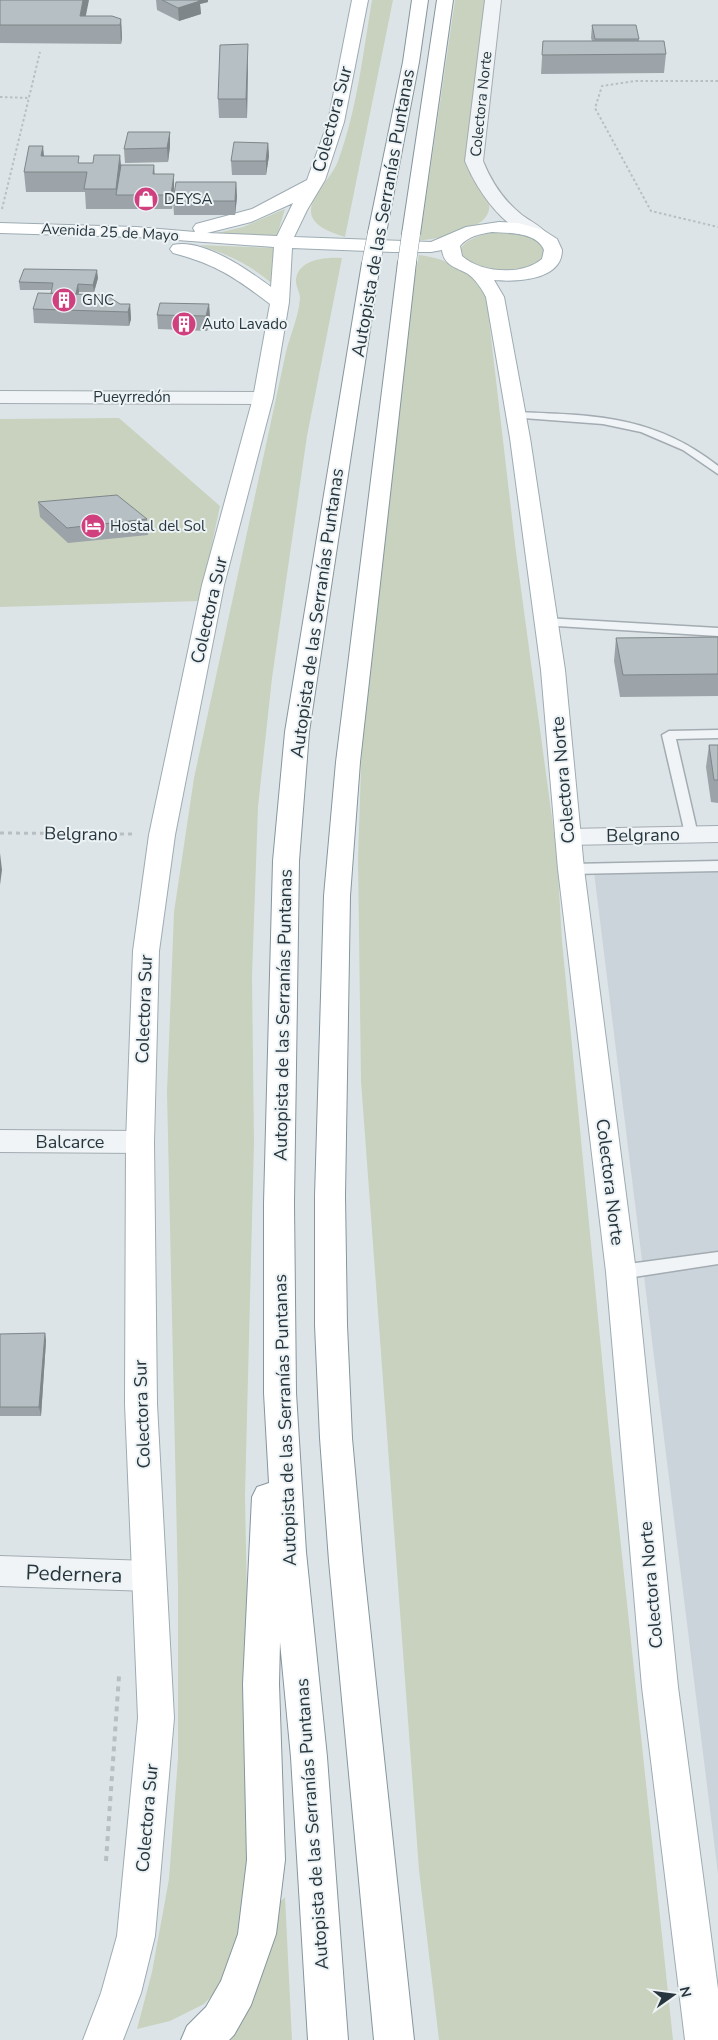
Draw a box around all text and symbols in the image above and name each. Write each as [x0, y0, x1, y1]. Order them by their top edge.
street label: Colectora Norte [466, 50, 496, 158]
street label: Colectora Sur [306, 63, 358, 175]
street label: Autopista de las Serranías Puntanas [346, 67, 420, 359]
shop icon: DEYSA [133, 186, 159, 212]
place label: DEYSA [164, 189, 213, 209]
street label: Avenida 25 de Mayo [41, 218, 179, 246]
building icon: GNC [51, 287, 77, 313]
place label: GNC [82, 290, 114, 310]
building icon: Auto Lavado [171, 311, 197, 337]
place label: Auto Lavado [202, 314, 287, 334]
street label: Pueyrredón [93, 387, 171, 407]
street label: Autopista de las Serranías Puntanas [285, 467, 349, 759]
hotel icon: Hostal del Sol [80, 513, 106, 539]
place label: Hostal del Sol [110, 516, 206, 536]
street label: Colectora Sur [185, 554, 233, 666]
street label: Colectora Norte [545, 715, 581, 845]
street label: Belgrano [44, 821, 118, 847]
street label: Belgrano [606, 822, 680, 848]
street label: Autopista de las Serranías Puntanas [268, 869, 298, 1161]
street label: Colectora Sur [130, 954, 158, 1064]
street label: Colectora Norte [590, 1117, 630, 1247]
street label: Balcarce [36, 1130, 104, 1154]
street label: Autopista de las Serranías Puntanas [268, 1274, 302, 1566]
street label: Colectora Sur [128, 1359, 156, 1469]
street label: Colectora Norte [633, 1520, 669, 1650]
street label: Pedernera [25, 1558, 123, 1590]
street label: Autopista de las Serranías Puntanas [290, 1677, 334, 1971]
street label: Colectora Sur [130, 1762, 164, 1873]
north arrow [648, 1970, 698, 2020]
text: N [675, 1985, 696, 1999]

